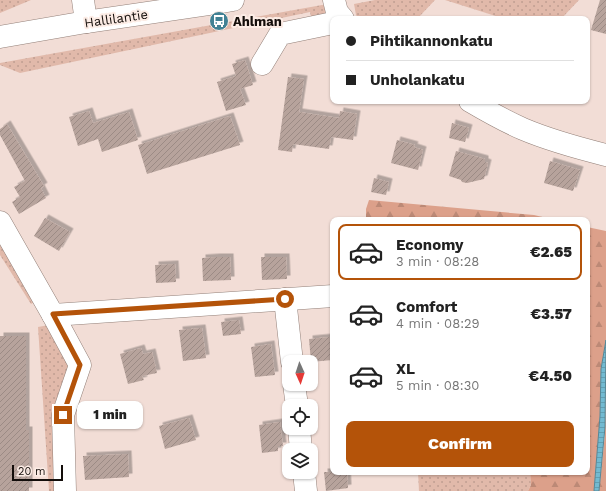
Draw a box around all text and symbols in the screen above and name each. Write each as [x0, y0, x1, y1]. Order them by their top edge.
street label: Hallilantie [83, 7, 149, 30]
bus stop icon: Ahlman [208, 10, 230, 32]
place label: Ahlman [233, 14, 282, 29]
text: Pihtikannonkatu [370, 32, 493, 50]
text: Unholankatu [370, 71, 465, 89]
icon: car [348, 234, 384, 270]
text: Economy [396, 236, 463, 254]
text: €2.65 [530, 243, 572, 261]
text: 3 min · 08:28 [396, 254, 479, 269]
route start [276, 290, 294, 308]
icon: car [348, 296, 384, 332]
text: Comfort [396, 298, 457, 316]
text: €3.57 [531, 305, 572, 323]
text: 4 min · 08:29 [396, 316, 480, 331]
north arrow [282, 355, 318, 391]
map controls [282, 355, 318, 479]
icon: car [348, 358, 384, 394]
text: XL [396, 360, 415, 378]
text: €4.50 [529, 367, 572, 385]
text: 5 min · 08:30 [396, 378, 479, 393]
button: locate [282, 399, 318, 435]
callout: 1 min [77, 401, 143, 429]
route end [54, 406, 72, 424]
text: 1 min [93, 407, 127, 422]
button: Confirm [346, 421, 574, 467]
button: layers [282, 443, 318, 479]
scale bar [12, 463, 63, 482]
text: 20 m [18, 465, 46, 478]

